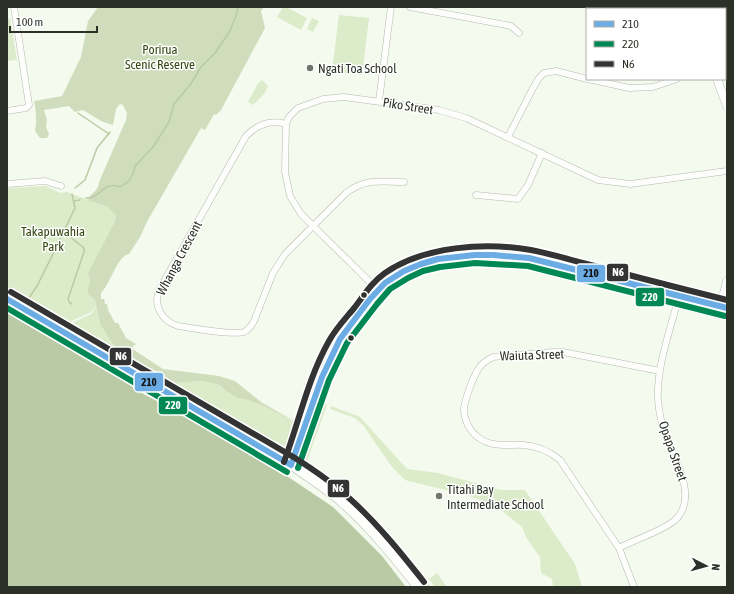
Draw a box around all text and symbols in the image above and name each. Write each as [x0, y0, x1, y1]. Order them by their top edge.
scale bar [10, 8, 97, 34]
legend [586, 8, 726, 80]
text: 100 m [16, 15, 43, 29]
text: 210 [622, 17, 639, 31]
text: 220 [622, 37, 639, 51]
park label: Porirua Scenic Reserve [125, 42, 195, 72]
text: N6 [622, 57, 635, 71]
place label: Ngati Toa School [318, 61, 397, 76]
marker: Ngati Toa School [305, 63, 315, 73]
street label: Piko Street [382, 95, 435, 117]
street label: Whanga Crescent [153, 218, 205, 298]
park label: Takapuwahia Park [21, 224, 85, 254]
line badge: N6 [606, 263, 629, 282]
line badge: 210 [576, 264, 606, 283]
text: N6 [612, 266, 624, 278]
text: 210 [583, 267, 599, 279]
line badge: 220 [635, 287, 665, 307]
unlabelled marker [359, 290, 369, 300]
text: 220 [642, 291, 658, 303]
unlabelled marker [346, 333, 356, 343]
street label: Waiuta Street [500, 346, 565, 364]
line badge: N6 [109, 347, 132, 366]
text: N6 [115, 350, 127, 362]
line badge: 210 [134, 372, 164, 392]
text: 210 [141, 376, 157, 388]
line badge: 220 [158, 396, 188, 415]
text: 220 [165, 399, 181, 411]
street label: Opapa Street [656, 419, 690, 483]
line badge: N6 [327, 479, 350, 498]
text: N6 [332, 482, 344, 494]
place label: Titahi Bay Intermediate School [447, 482, 544, 512]
marker: Titahi Bay Intermediate School [434, 491, 444, 501]
north arrow [686, 546, 726, 586]
text: N [710, 563, 722, 571]

